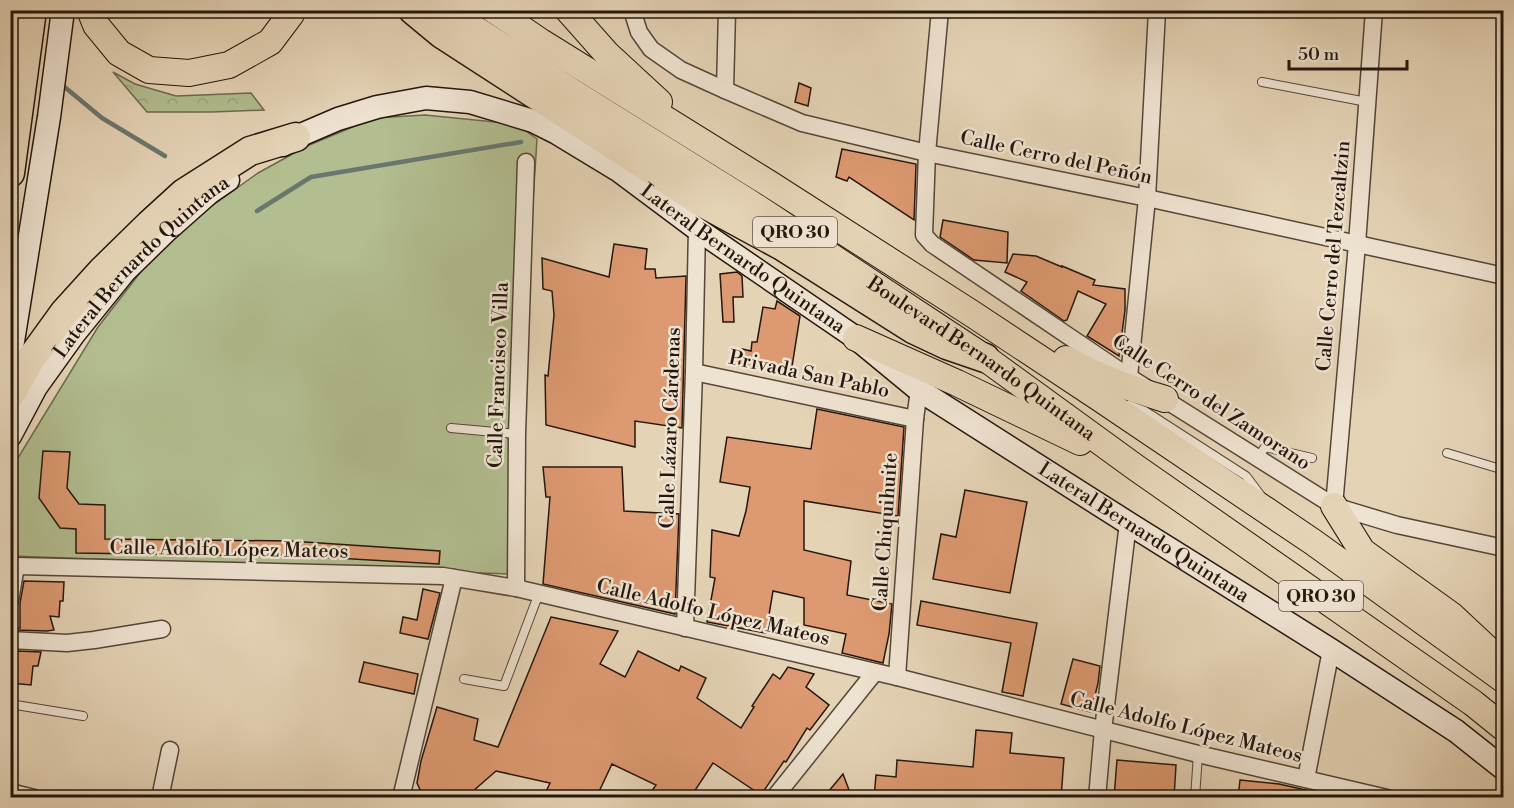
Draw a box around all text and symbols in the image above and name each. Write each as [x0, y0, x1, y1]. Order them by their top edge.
scale bar [1289, 33, 1408, 71]
text: 50 m [1298, 43, 1340, 66]
street label: Calle Cerro del Peñón [958, 125, 1154, 191]
street label: Calle Cerro del Tezcaltzin [1311, 140, 1357, 372]
street label: Lateral Bernardo Quintana [48, 170, 235, 363]
street label: Lateral Bernardo Quintana [635, 178, 851, 340]
road number: QRO 30 [753, 217, 837, 247]
street label: Boulevard Bernardo Quintana [861, 271, 1101, 447]
street label: Calle Francisco Villa [483, 281, 515, 468]
street label: Calle Lázaro Cárdenas [655, 327, 687, 529]
street label: Calle Cerro del Zamorano [1107, 329, 1315, 477]
street label: Privada San Pablo [726, 346, 892, 404]
street label: Calle Chiquihuite [868, 452, 904, 612]
street label: Lateral Bernardo Quintana [1034, 457, 1255, 609]
street label: Calle Adolfo López Mateos [109, 535, 349, 565]
street label: Calle Adolfo López Mateos [594, 574, 832, 652]
road number: QRO 30 [1279, 581, 1363, 611]
street label: Calle Adolfo López Mateos [1067, 687, 1305, 769]

